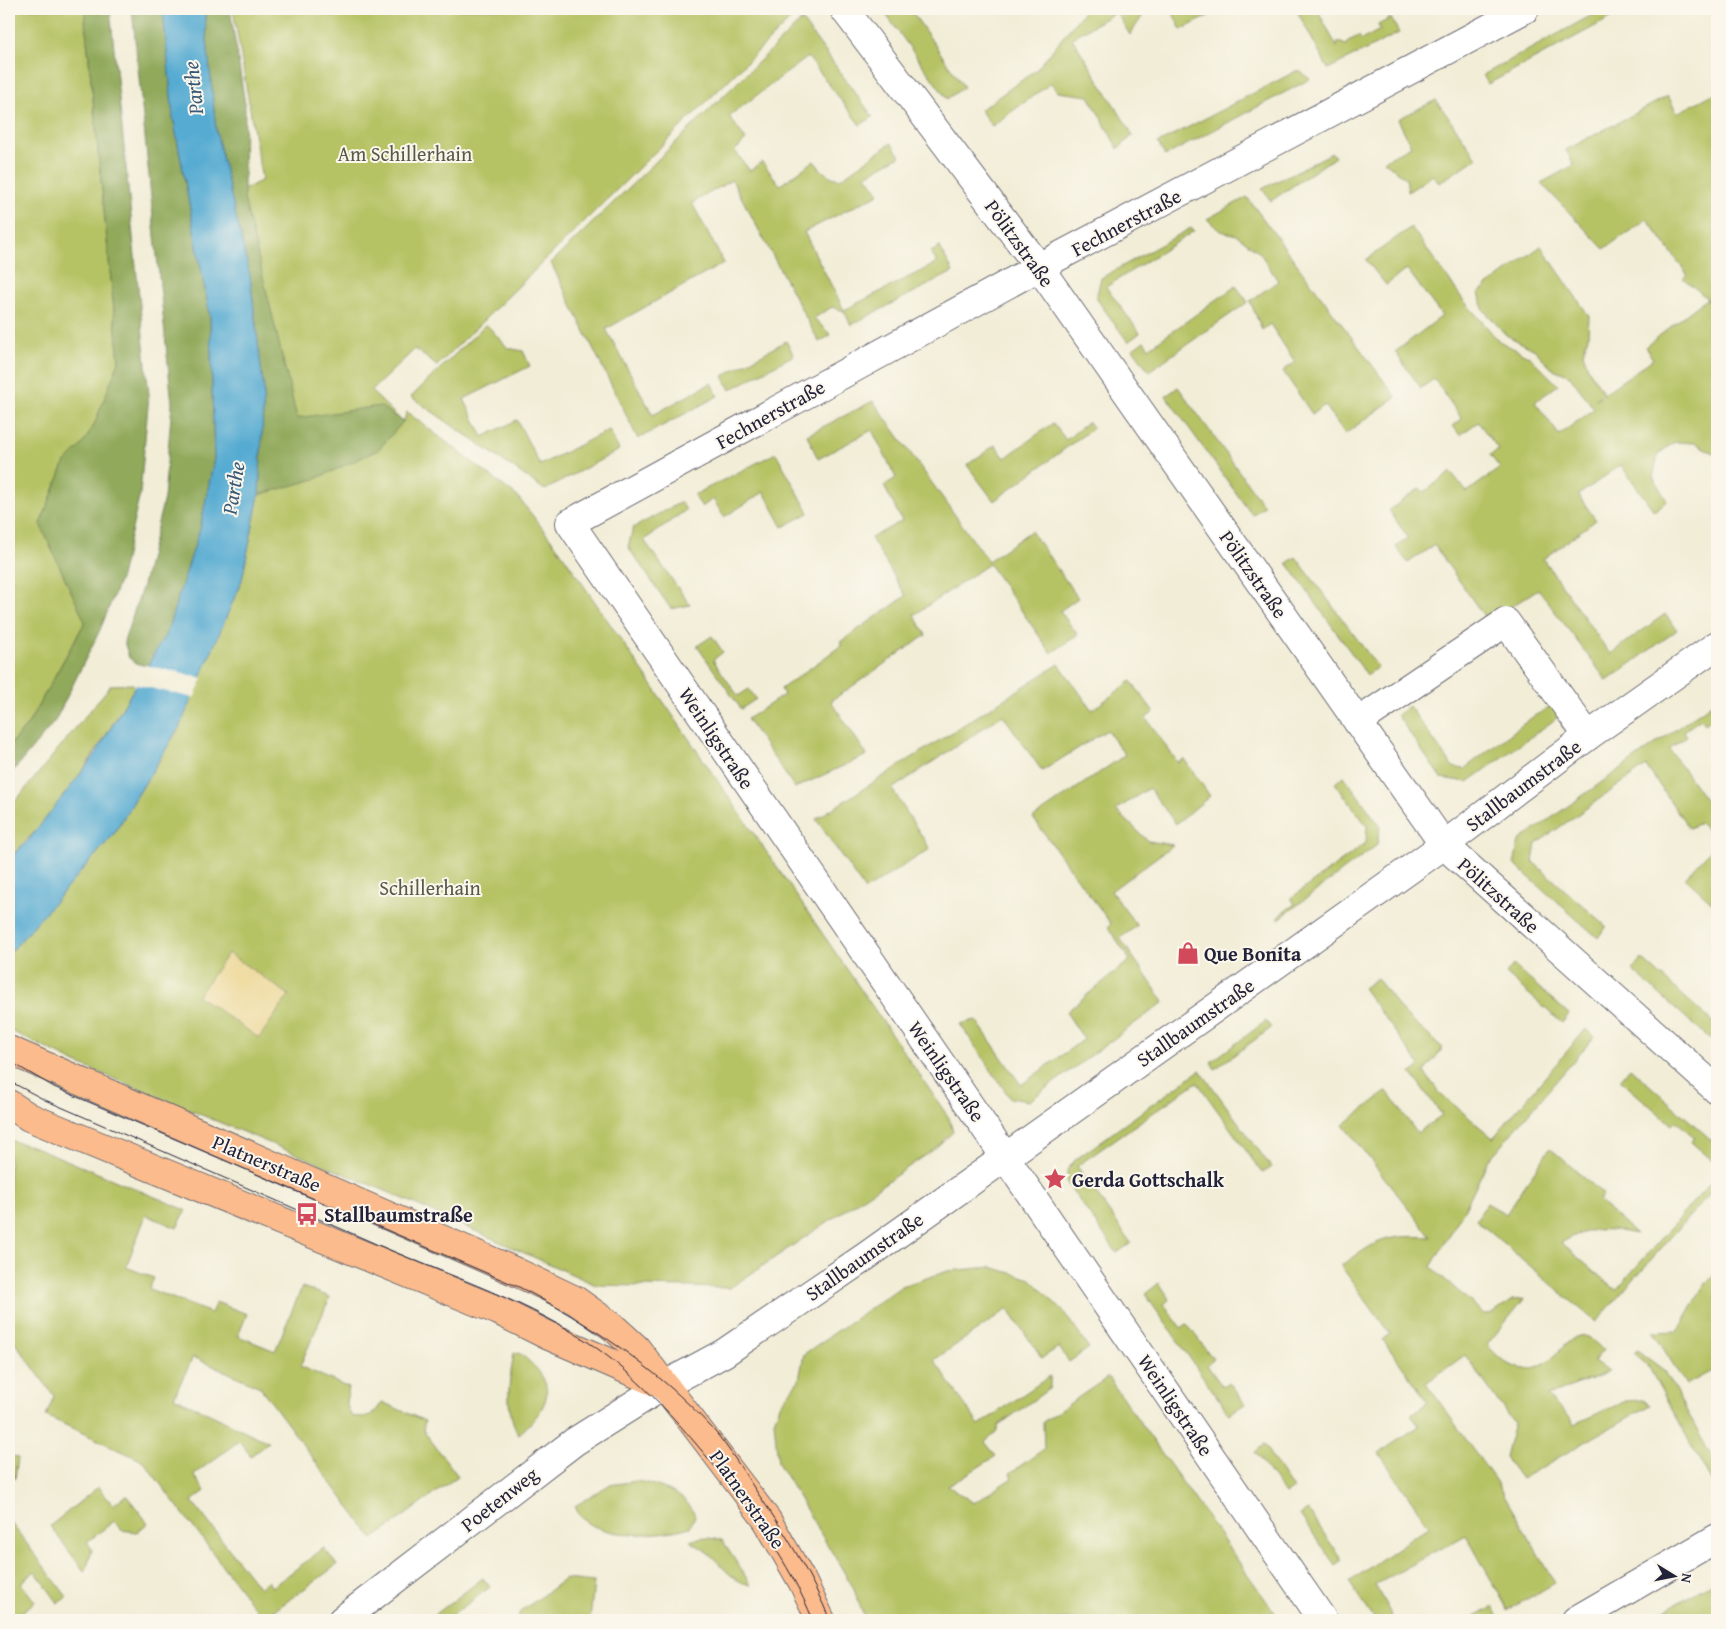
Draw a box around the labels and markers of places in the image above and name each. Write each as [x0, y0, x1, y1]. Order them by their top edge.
place label: Que Bonita [1204, 939, 1302, 968]
shop icon: Que Bonita [1175, 940, 1201, 966]
place label: Gerda Gottschalk [1072, 1165, 1225, 1194]
place icon: Gerda Gottschalk [1042, 1166, 1068, 1192]
place label: Stallbaumstraße [324, 1200, 473, 1229]
bus stop icon: Stallbaumstraße [294, 1201, 320, 1227]

